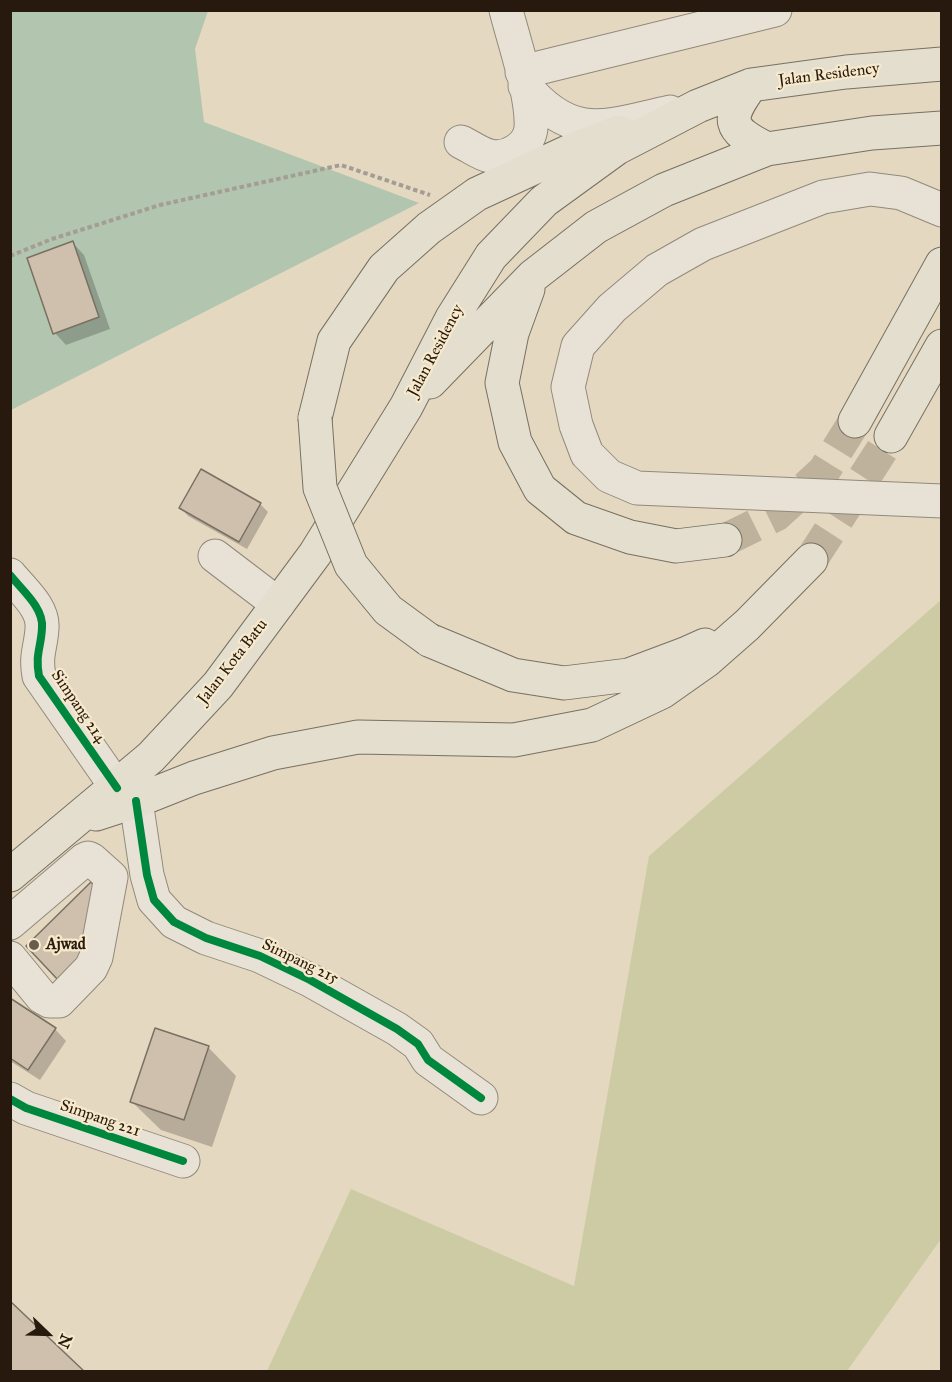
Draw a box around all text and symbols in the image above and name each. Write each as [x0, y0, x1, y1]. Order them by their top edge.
street label: Jalan Residency [777, 59, 881, 91]
street label: Jalan Residency [404, 302, 468, 400]
street label: Jalan Kota Batu [194, 616, 272, 708]
street label: Simpang 214 [46, 667, 110, 747]
place label: Ajwad [46, 935, 86, 955]
street label: Simpang 215 [259, 935, 341, 989]
marker: Ajwad [27, 938, 41, 952]
street label: Simpang 221 [57, 1096, 143, 1142]
north arrow [18, 1304, 78, 1364]
text: N [54, 1331, 76, 1351]

